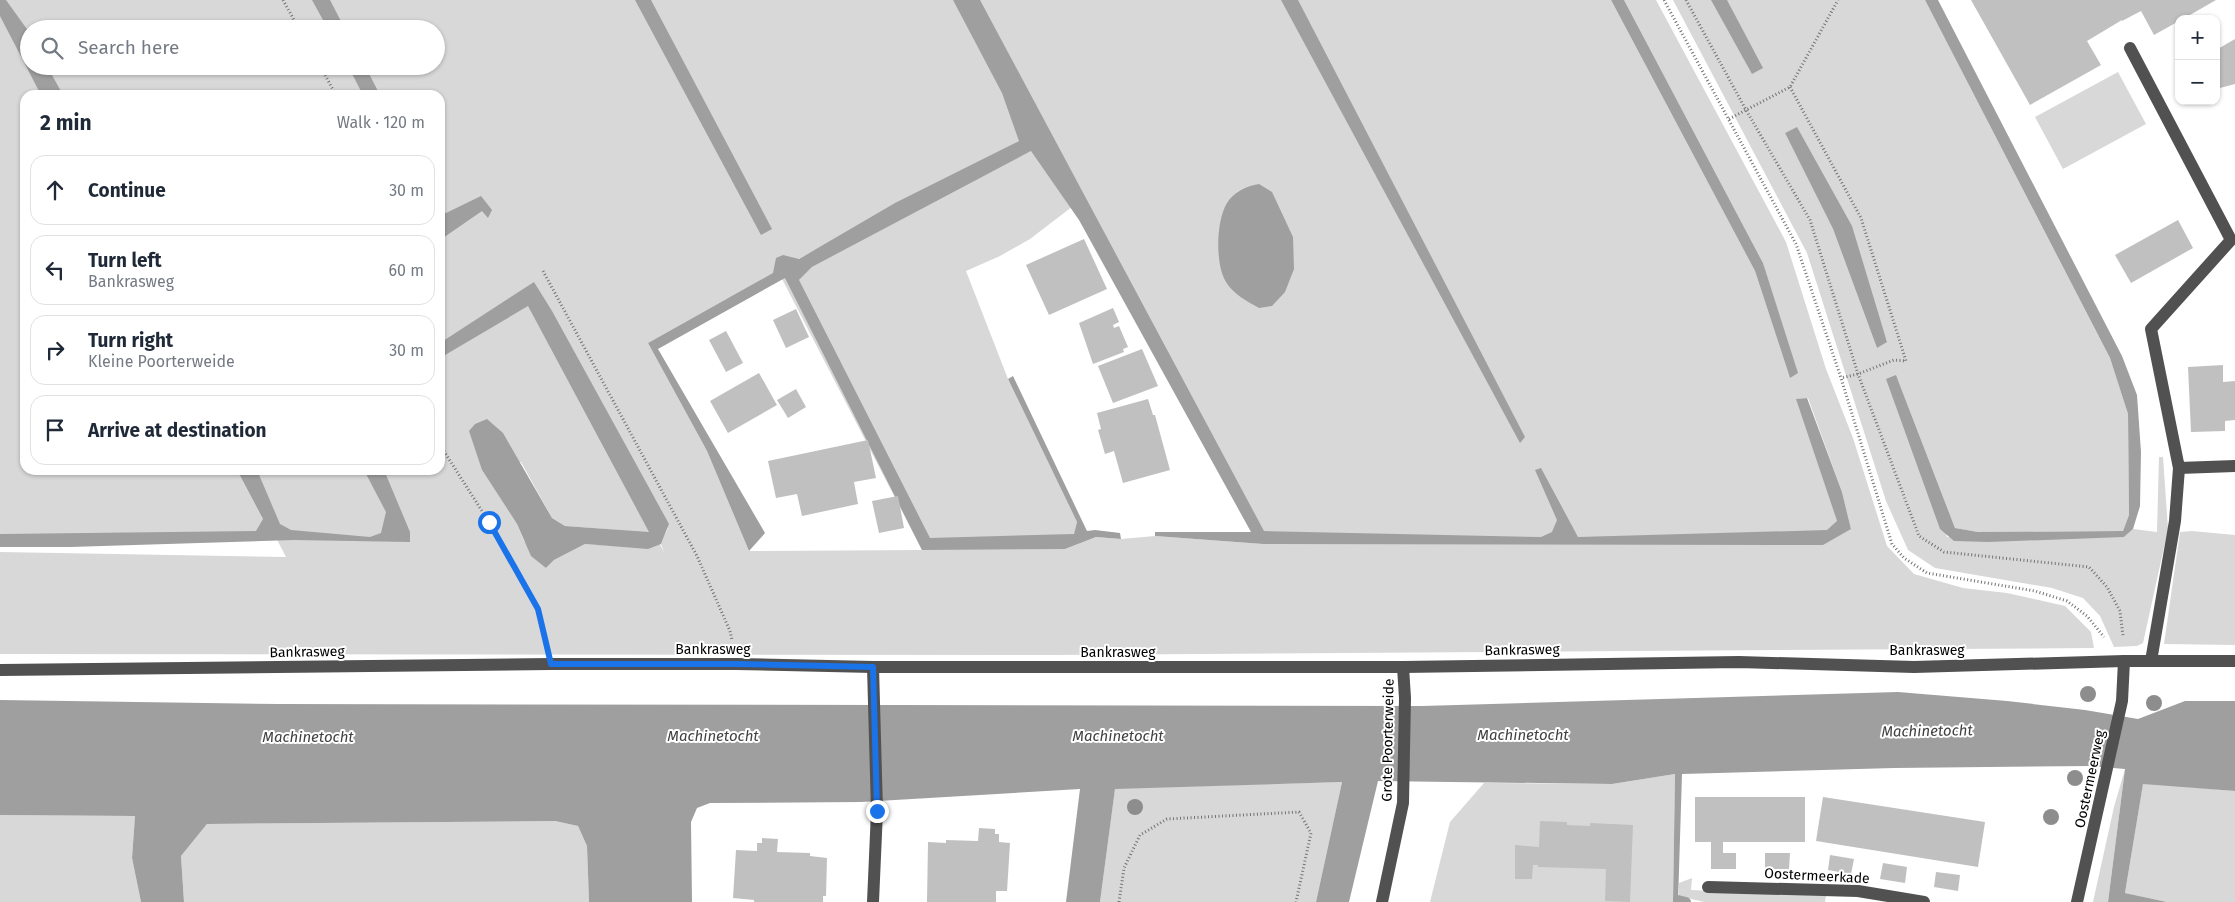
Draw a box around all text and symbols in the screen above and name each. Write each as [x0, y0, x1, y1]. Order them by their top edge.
map controls [2175, 15, 2220, 105]
button: + [2175, 15, 2220, 60]
search box [20, 20, 445, 75]
icon: search [38, 34, 66, 62]
text: Search here [78, 36, 179, 59]
button: − [2175, 60, 2220, 105]
text: 2 min [40, 110, 92, 136]
text: Walk · 120 m [337, 113, 425, 132]
icon: ahead [41, 176, 69, 204]
text: Continue [88, 179, 166, 202]
text: 30 m [389, 181, 424, 200]
text: Turn left [88, 249, 162, 272]
icon: left [41, 256, 69, 284]
text: 60 m [389, 261, 424, 280]
text: Bankrasweg [88, 272, 174, 291]
text: Turn right [88, 329, 173, 352]
icon: right [41, 336, 69, 364]
text: 30 m [389, 341, 424, 360]
text: Kleine Poorterweide [88, 352, 235, 371]
icon: arrive [41, 416, 69, 444]
text: Arrive at destination [88, 419, 267, 442]
route start [478, 511, 501, 534]
street label: Bankrasweg [675, 641, 751, 658]
street label: Bankrasweg [1484, 641, 1560, 659]
street label: Bankrasweg [1889, 642, 1965, 659]
street label: Bankrasweg [269, 643, 345, 661]
street label: Bankrasweg [1080, 644, 1156, 661]
street label: Grote Poorterweide [1378, 678, 1398, 802]
water label: Machinetocht [1881, 721, 1974, 741]
water label: Machinetocht [1477, 726, 1569, 744]
water label: Machinetocht [667, 727, 759, 745]
water label: Machinetocht [1072, 727, 1164, 745]
water label: Machinetocht [262, 728, 354, 746]
street label: Oostermeerweg [2071, 728, 2109, 830]
route end [866, 800, 889, 823]
street label: Oostermeerkade [1764, 865, 1870, 887]

